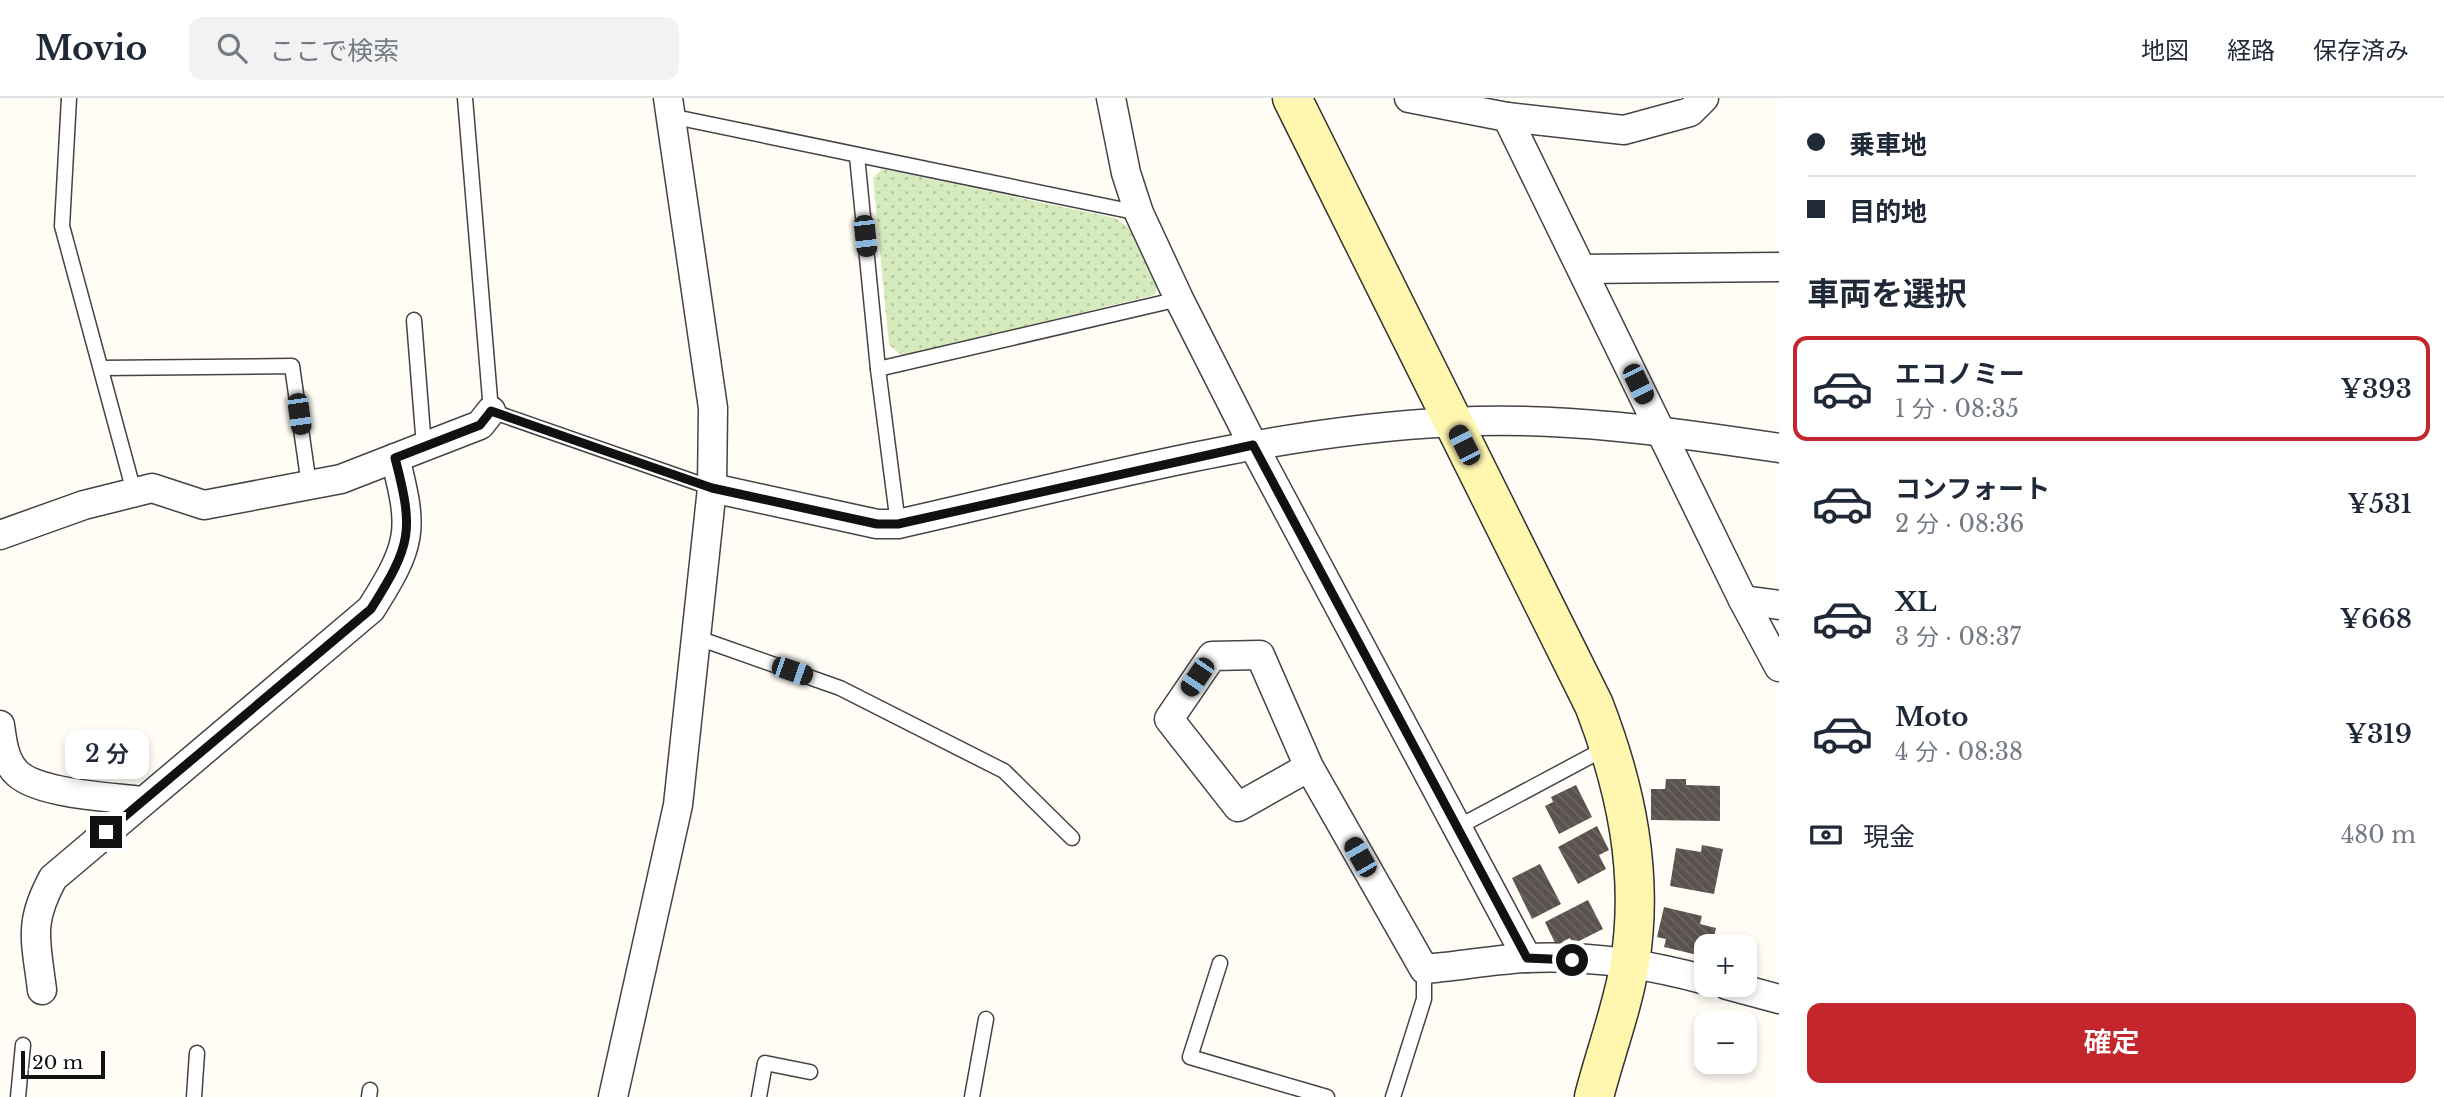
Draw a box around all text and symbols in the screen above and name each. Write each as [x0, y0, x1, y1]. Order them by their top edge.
search box [189, 17, 679, 80]
text: Movio [35, 28, 147, 69]
icon: search [213, 29, 251, 67]
text: ここで検索 [269, 35, 399, 67]
text: 地図 [2141, 36, 2189, 65]
text: 経路 [2227, 36, 2275, 65]
text: 保存済み [2313, 36, 2409, 65]
text: 乗車地 [1849, 129, 1927, 161]
text: 目的地 [1849, 196, 1927, 228]
car [853, 214, 878, 258]
text: 車両を選択 [1807, 274, 1967, 314]
icon: car [1811, 357, 1874, 420]
text: エコノミー [1895, 358, 2025, 390]
car [1620, 361, 1657, 407]
text: ¥393 [2340, 373, 2412, 405]
car [286, 392, 313, 436]
text: 1 分 · 08:35 [1895, 395, 2019, 423]
car [1446, 422, 1483, 468]
icon: car [1811, 472, 1874, 535]
text: コンフォート [1895, 473, 2050, 505]
text: ¥531 [2347, 488, 2412, 520]
text: 2 分 · 08:36 [1895, 510, 2024, 538]
text: XL [1895, 586, 1937, 618]
icon: car [1811, 587, 1874, 650]
text: ¥668 [2339, 603, 2412, 635]
text: 3 分 · 08:37 [1895, 623, 2021, 651]
car [769, 654, 816, 688]
car [1177, 654, 1218, 700]
text: Moto [1895, 701, 1968, 733]
icon: car [1811, 702, 1874, 765]
text: ¥319 [2345, 718, 2412, 750]
callout: 2 分 [64, 730, 148, 780]
text: 4 分 · 08:38 [1895, 738, 2023, 766]
text: 2 分 [85, 740, 129, 768]
route end [90, 816, 122, 848]
icon: cash [1807, 816, 1845, 854]
text: 現金 [1863, 821, 1915, 853]
text: 480 m [2341, 821, 2416, 849]
car [1341, 834, 1380, 880]
map controls [1694, 934, 1757, 1074]
button: + [1694, 934, 1757, 997]
route start [1556, 944, 1588, 976]
button: 確定 [1807, 1003, 2416, 1083]
button: − [1694, 1011, 1757, 1074]
scale bar [21, 1048, 105, 1080]
text: 20 m [32, 1051, 83, 1074]

